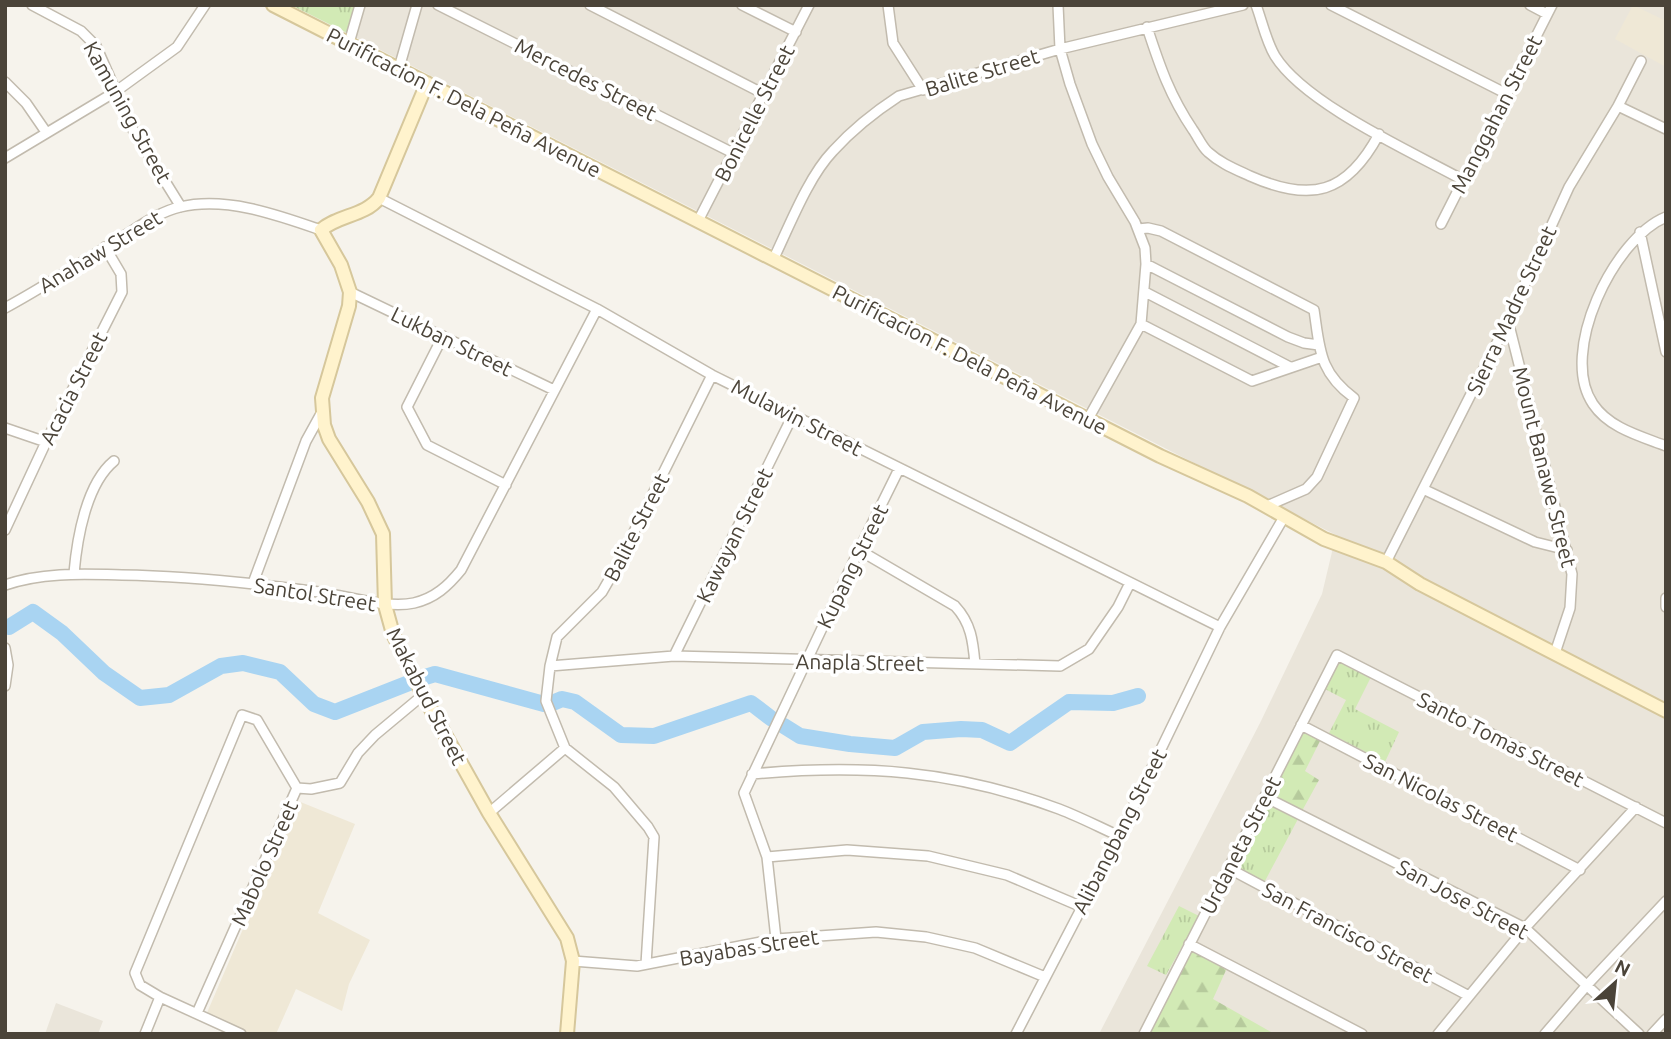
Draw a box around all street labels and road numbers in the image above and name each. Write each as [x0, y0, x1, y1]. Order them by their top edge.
street label: Purificacion F. Dela Peña Avenue [323, 22, 605, 182]
street label: Manggahan Street [1446, 31, 1546, 197]
street label: Mercedes Street [511, 33, 661, 125]
street label: Kamuning Street [79, 37, 177, 187]
street label: Bonicelle Street [709, 41, 799, 185]
street label: Balite Street [922, 43, 1042, 101]
street label: Anahaw Street [34, 205, 166, 297]
street label: Sierra Madre Street [1461, 222, 1561, 398]
street label: Purificacion F. Dela Peña Avenue [829, 279, 1111, 439]
street label: Lukban Street [388, 301, 516, 381]
street label: Acacia Street [34, 328, 112, 448]
street label: Mount Banawe Street [1508, 364, 1582, 570]
street label: Mulawin Street [728, 374, 866, 460]
street label: Kawayan Street [691, 464, 777, 606]
street label: Balite Street [599, 469, 673, 585]
street label: Kupang Street [812, 500, 892, 632]
street label: Santol Street [252, 573, 378, 615]
street label: Makabud Street [382, 624, 472, 768]
street label: Anapla Street [796, 649, 924, 675]
street label: Santo Tomas Street [1414, 687, 1588, 791]
street label: Alibangbang Street [1067, 744, 1171, 918]
street label: San Nicolas Street [1360, 748, 1522, 846]
street label: Urdaneta Street [1195, 772, 1285, 918]
street label: Mabolo Street [226, 797, 302, 929]
street label: San Jose Street [1393, 854, 1533, 944]
street label: San Francisco Street [1259, 877, 1437, 987]
street label: Bayabas Street [678, 924, 820, 970]

